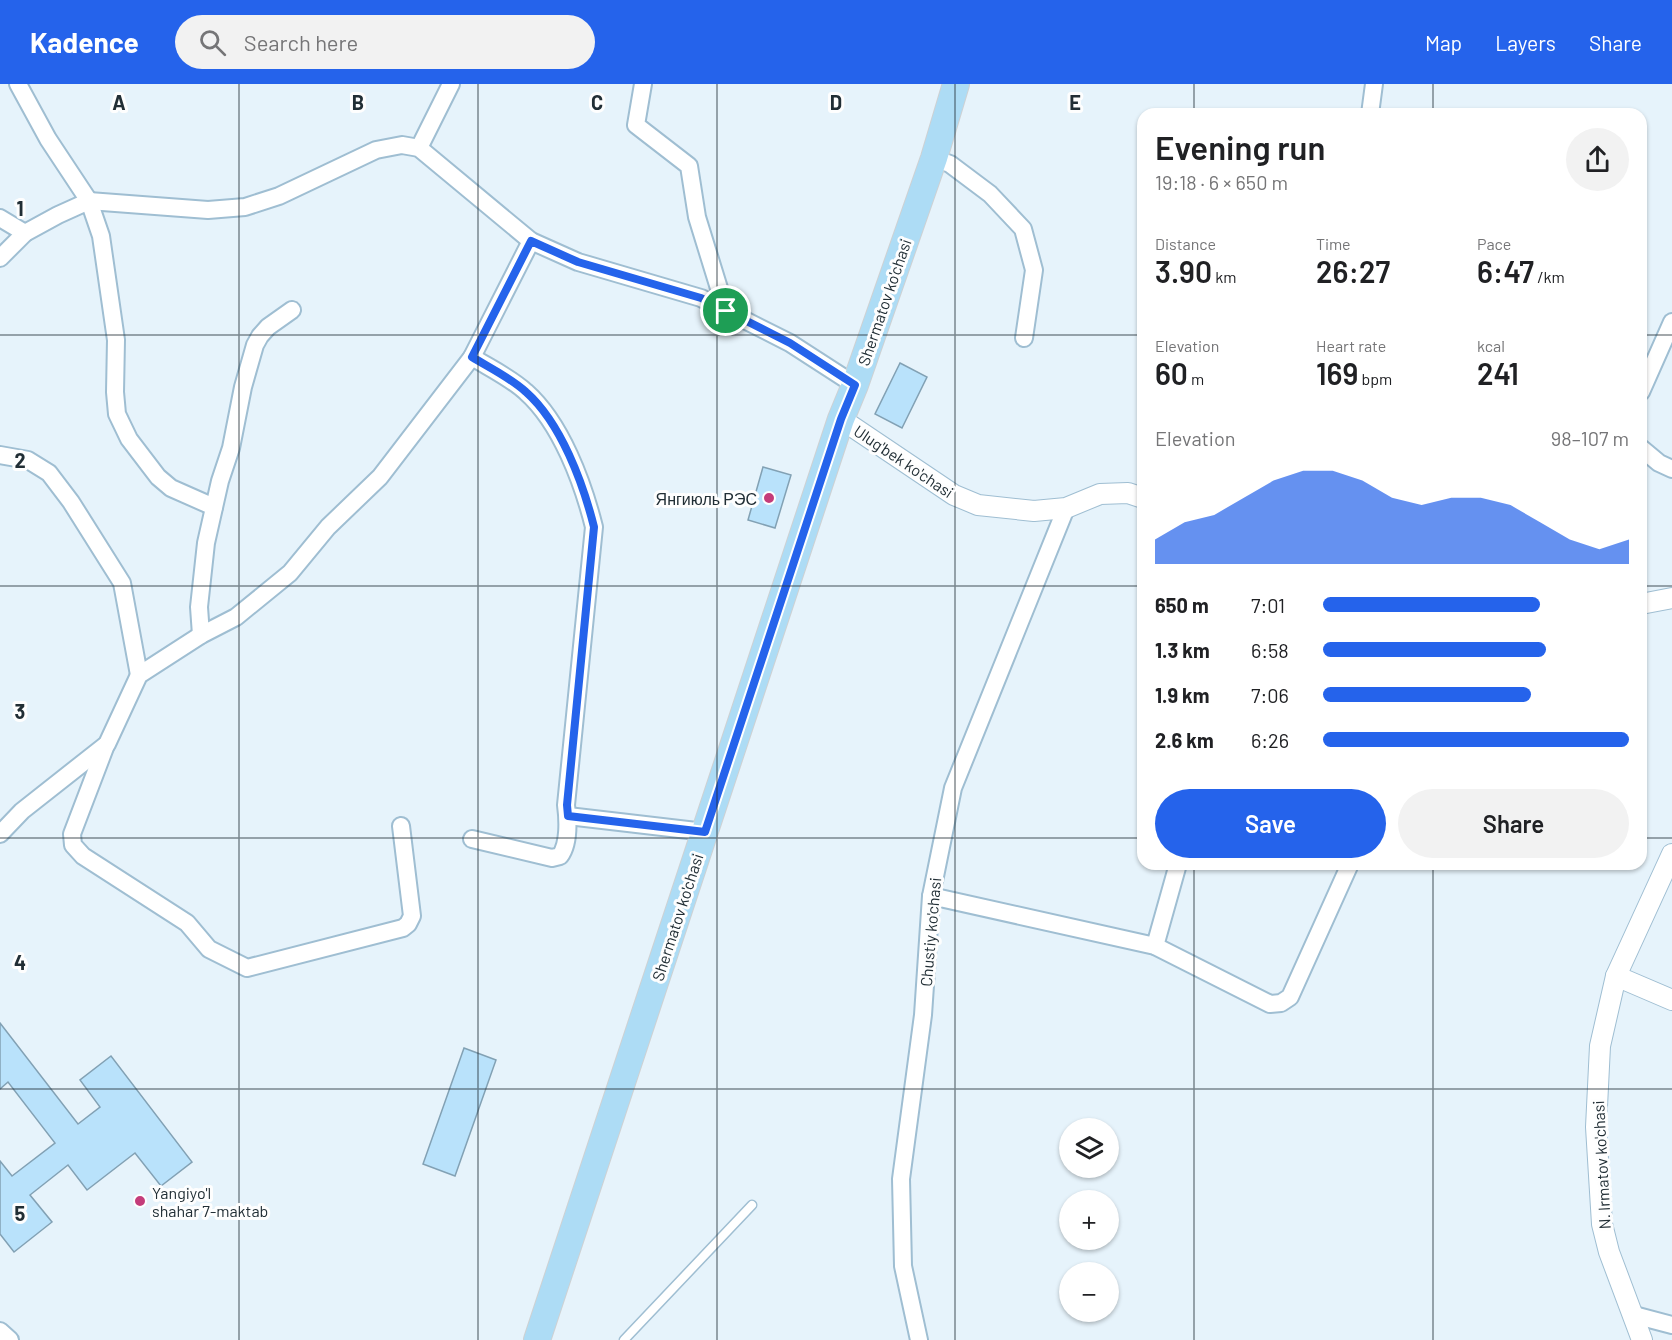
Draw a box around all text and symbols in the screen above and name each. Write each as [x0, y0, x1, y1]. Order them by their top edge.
search box [175, 15, 595, 69]
text: Kadence [30, 25, 139, 59]
icon: search [196, 26, 229, 59]
text: Search here [244, 29, 358, 55]
text: Map [1425, 30, 1462, 55]
text: Layers [1495, 30, 1556, 55]
text: Share [1589, 30, 1642, 55]
text: A [112, 90, 126, 114]
text: B [352, 90, 364, 114]
text: C [591, 90, 603, 114]
text: D [830, 90, 842, 114]
text: E [1069, 90, 1081, 114]
text: Evening run [1155, 127, 1325, 167]
button: share [1566, 128, 1629, 191]
text: 19:18 · 6 × 650 m [1155, 170, 1288, 194]
text: 1 [16, 196, 24, 220]
text: Distance [1155, 234, 1216, 253]
text: Time [1316, 234, 1351, 253]
text: Pace [1477, 234, 1511, 253]
street label: Shermatov ko'chasi [853, 236, 915, 368]
text: 3.90 [1155, 253, 1212, 289]
text: 26:27 [1316, 253, 1390, 289]
text: 6:47 [1477, 253, 1534, 289]
text: km [1212, 267, 1236, 286]
text: /km [1534, 267, 1565, 286]
pin [700, 285, 751, 336]
icon: arrive [709, 294, 742, 327]
text: Elevation [1155, 336, 1219, 355]
text: Heart rate [1316, 336, 1386, 355]
text: kcal [1477, 336, 1505, 355]
text: 60 [1155, 355, 1188, 391]
text: 169 [1316, 355, 1358, 391]
text: 241 [1477, 355, 1519, 391]
text: m [1188, 369, 1204, 388]
text: bpm [1358, 369, 1392, 388]
street label: Ulug'bek ko'chasi [851, 421, 957, 501]
text: Elevation [1155, 426, 1236, 450]
text: 98–107 m [1551, 426, 1629, 450]
text: 2 [14, 448, 26, 472]
place label: Янгиюль РЭС [656, 489, 757, 508]
marker: Янгиюль РЭС [762, 491, 776, 505]
text: 650 m [1155, 593, 1209, 617]
text: 7:01 [1251, 593, 1285, 617]
text: 1.3 km [1155, 638, 1210, 662]
text: 6:58 [1251, 638, 1289, 662]
text: 1.9 km [1155, 683, 1209, 707]
text: 7:06 [1251, 683, 1289, 707]
text: 3 [15, 699, 25, 723]
text: 2.6 km [1155, 728, 1214, 752]
text: 6:26 [1251, 728, 1289, 752]
button: Save [1155, 789, 1386, 858]
button: Share [1398, 789, 1629, 858]
street label: Shermatov ko'chasi [647, 851, 707, 983]
street label: Chustiy ko'chasi [916, 877, 944, 987]
text: 4 [14, 950, 26, 974]
street label: N. Irmatov ko'chasi [1588, 1100, 1614, 1230]
map controls [1059, 1118, 1119, 1322]
button: layers [1059, 1118, 1119, 1178]
place label: Yangiyo'l shahar 7-maktab [152, 1183, 268, 1220]
button: + [1059, 1190, 1119, 1250]
marker: Yangiyo'l shahar 7-maktab [133, 1194, 147, 1208]
text: 5 [15, 1201, 26, 1225]
button: − [1059, 1262, 1119, 1322]

